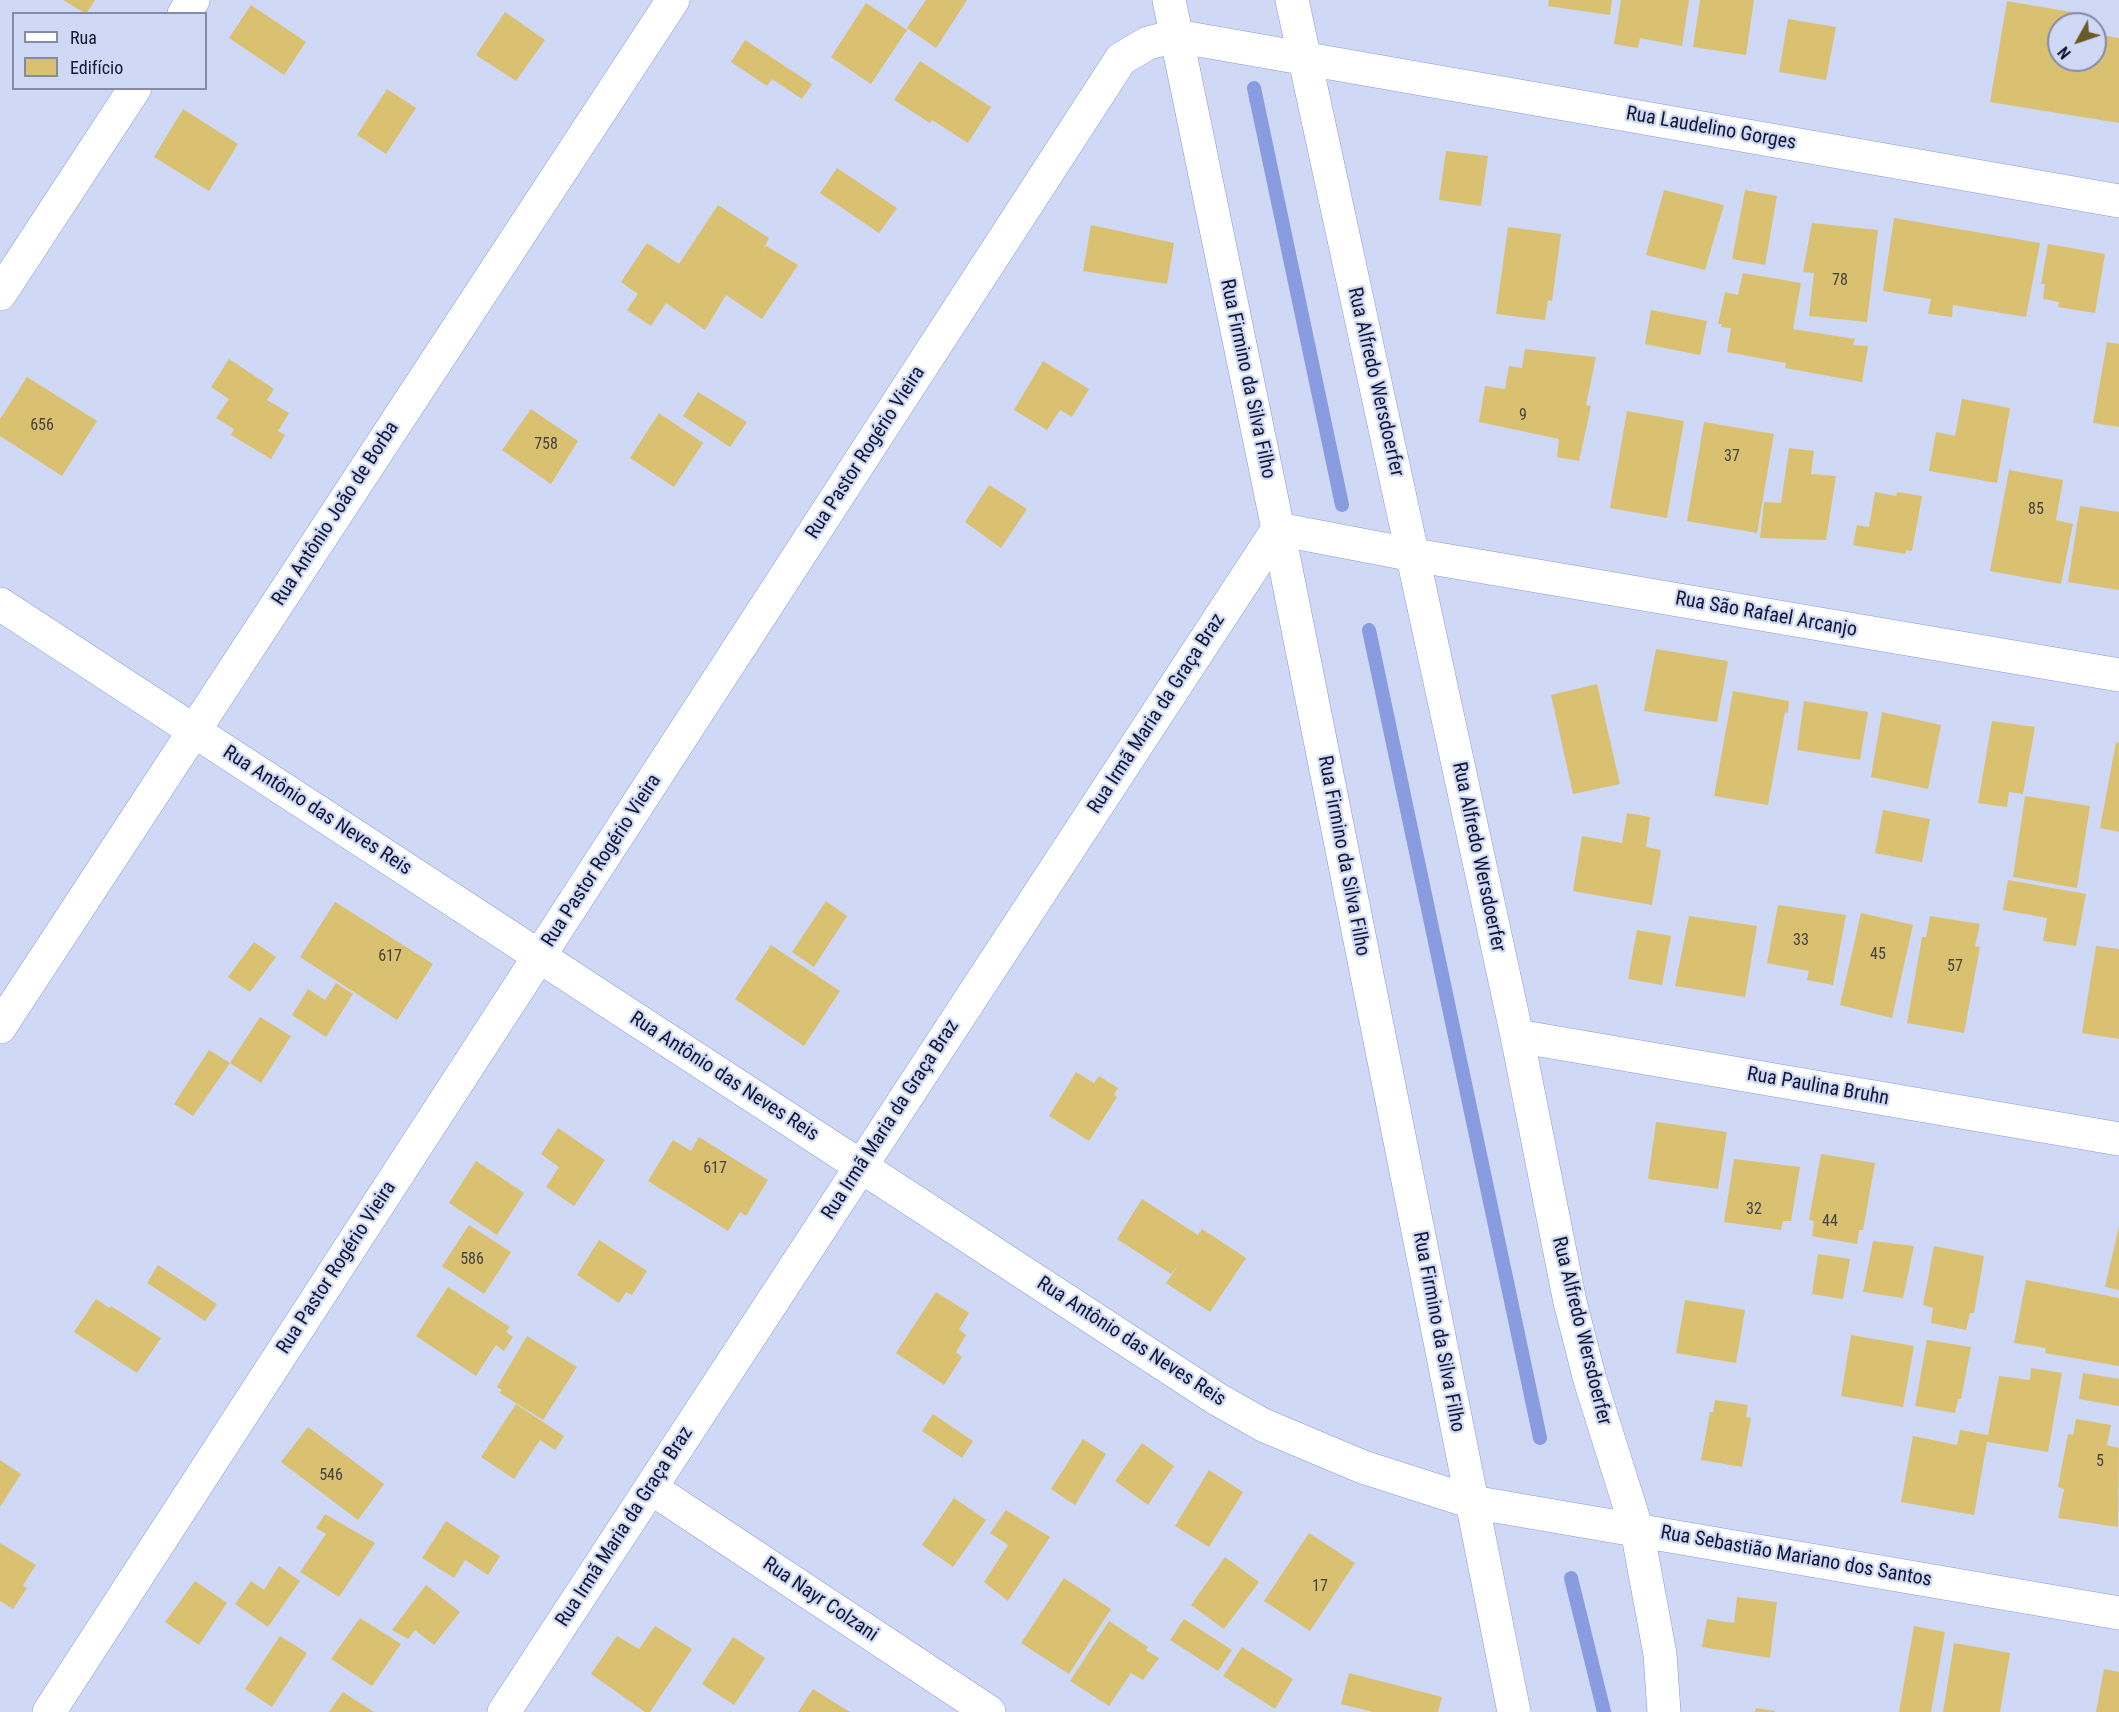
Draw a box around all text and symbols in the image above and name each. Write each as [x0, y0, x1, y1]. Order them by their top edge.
legend [12, 12, 207, 90]
north arrow [2047, 12, 2107, 72]
text: Rua [70, 27, 97, 48]
text: N [2054, 43, 2075, 62]
text: Edifício [70, 57, 123, 78]
street label: Rua Laudelino Gorges [1624, 102, 1798, 156]
house number: 78 [1832, 271, 1848, 291]
street label: Rua Firmino da Silva Filho [1214, 277, 1280, 481]
street label: Rua Alfredo Wersdoerfer [1342, 285, 1408, 479]
street label: Rua Pastor Rogério Vieira [801, 362, 931, 544]
house number: 9 [1519, 406, 1527, 426]
house number: 656 [30, 416, 54, 436]
street label: Rua Antônio João de Borba [267, 417, 405, 611]
house number: 758 [534, 435, 558, 455]
house number: 37 [1724, 447, 1740, 467]
house number: 85 [2028, 500, 2044, 520]
street label: Rua São Rafael Arcanjo [1673, 587, 1859, 643]
street label: Rua Irmã Maria da Graça Braz [1083, 609, 1231, 819]
street label: Rua Antônio das Neves Reis [218, 741, 416, 881]
street label: Rua Firmino da Silva Filho [1312, 754, 1374, 958]
street label: Rua Alfredo Wersdoerfer [1446, 760, 1510, 954]
street label: Rua Pastor Rogério Vieira [537, 770, 667, 952]
house number: 33 [1793, 931, 1809, 951]
house number: 45 [1870, 945, 1886, 965]
house number: 617 [378, 947, 402, 967]
house number: 57 [1947, 957, 1963, 977]
street label: Rua Antônio das Neves Reis [625, 1007, 823, 1147]
street label: Rua Irmã Maria da Graça Braz [817, 1015, 965, 1225]
street label: Rua Paulina Bruhn [1745, 1063, 1891, 1111]
house number: 617 [703, 1159, 727, 1179]
street label: Rua Pastor Rogério Vieira [272, 1177, 402, 1359]
house number: 32 [1746, 1200, 1762, 1220]
house number: 44 [1822, 1212, 1838, 1232]
street label: Rua Firmino da Silva Filho [1407, 1230, 1469, 1434]
street label: Rua Alfredo Wersdoerfer [1546, 1234, 1616, 1428]
house number: 586 [460, 1250, 484, 1270]
street label: Rua Antônio das Neves Reis [1032, 1272, 1230, 1412]
street label: Rua Irmã Maria da Graça Braz [551, 1422, 699, 1632]
house number: 5 [2096, 1452, 2104, 1472]
house number: 546 [319, 1466, 343, 1486]
street label: Rua Sebastião Mariano dos Santos [1659, 1521, 1933, 1593]
street label: Rua Nayr Colzani [758, 1553, 882, 1647]
house number: 17 [1312, 1577, 1328, 1597]

